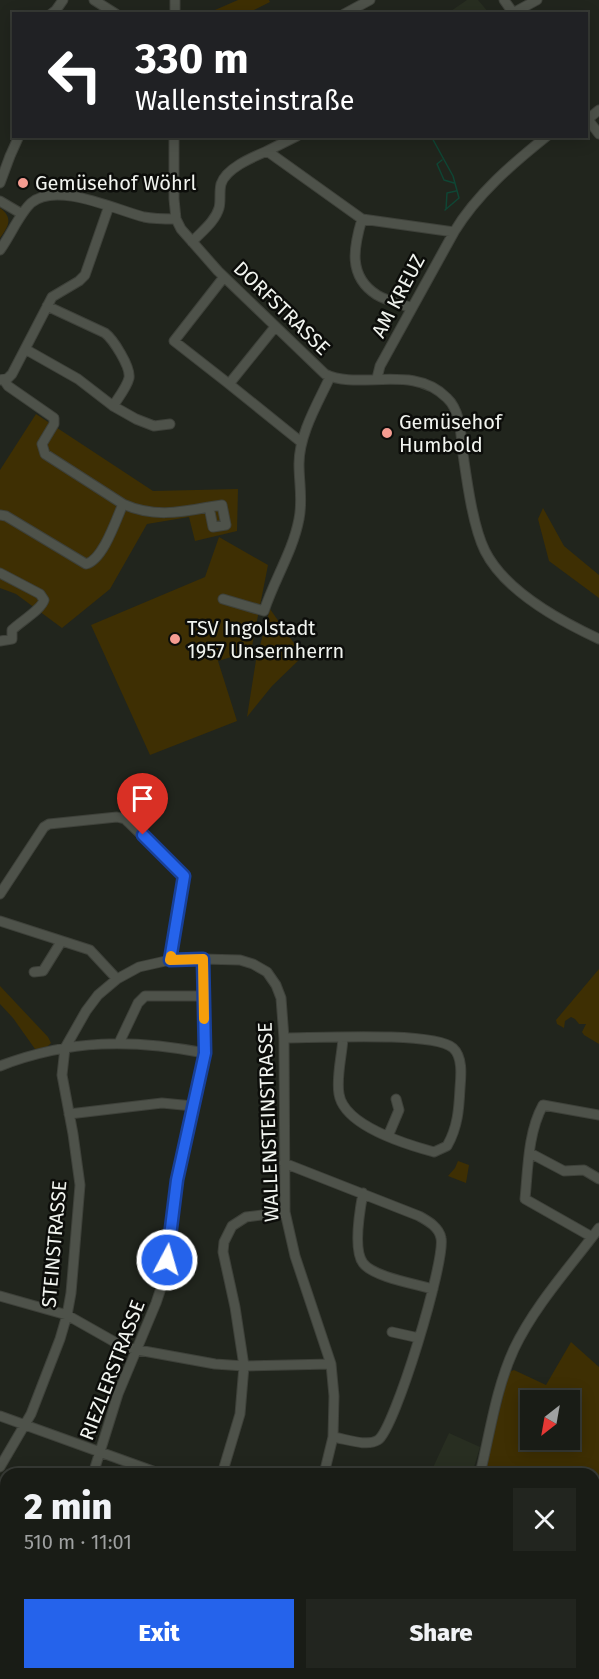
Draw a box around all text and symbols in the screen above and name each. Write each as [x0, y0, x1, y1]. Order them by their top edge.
text: 330 m [135, 34, 249, 84]
icon: left [36, 36, 114, 114]
text: Wallensteinstraße [135, 85, 354, 117]
place label: Gemüsehof Wöhrl [35, 171, 196, 195]
marker: Gemüsehof Wöhrl [16, 176, 30, 190]
street label: AM KREUZ [366, 250, 430, 342]
street label: DORFSTRASSE [229, 256, 335, 360]
place label: Gemüsehof Humbold [399, 410, 503, 457]
marker: Gemüsehof Humbold [380, 426, 394, 440]
place label: TSV Ingolstadt 1957 Unsernherrn [187, 616, 344, 663]
marker: TSV Ingolstadt 1957 Unsernherrn [168, 632, 182, 646]
pin [117, 773, 168, 835]
icon: arrive [126, 782, 159, 815]
street label: WALLENSTEINSTRASSE [253, 1022, 283, 1222]
street label: STEINSTRASSE [36, 1179, 72, 1309]
position arrow [135, 1228, 199, 1292]
street label: RIEZLERSTRASSE [74, 1297, 150, 1443]
north arrow [520, 1390, 580, 1450]
map controls [520, 1390, 580, 1450]
text: 2 min [24, 1485, 112, 1529]
button: close [513, 1488, 576, 1551]
text: 510 m · 11:01 [24, 1530, 132, 1554]
button: Exit [24, 1599, 294, 1668]
button: Share [306, 1599, 576, 1668]

